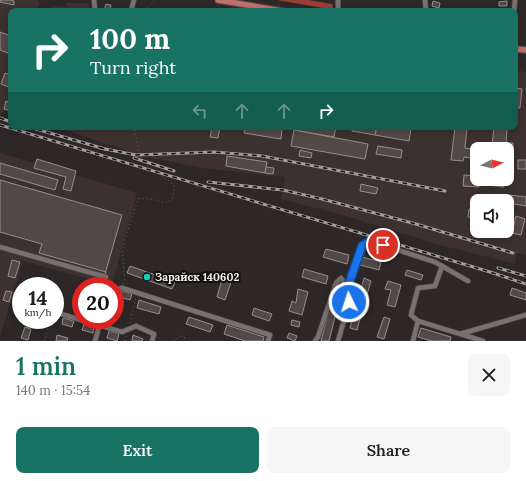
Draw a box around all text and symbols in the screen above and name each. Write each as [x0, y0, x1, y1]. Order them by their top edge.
text: 100 m [90, 21, 170, 57]
icon: right [24, 24, 76, 76]
text: Turn right [90, 56, 176, 79]
icon: left [189, 100, 211, 122]
icon: ahead [231, 100, 253, 122]
icon: ahead [273, 100, 295, 122]
icon: right [315, 100, 337, 122]
north arrow [470, 142, 514, 186]
map controls [470, 142, 514, 238]
button: sound [470, 194, 514, 238]
pin [366, 228, 400, 262]
icon: arrive [372, 234, 394, 256]
place label: Зарайск 140602 [155, 270, 239, 284]
marker: Зарайск 140602 [142, 272, 152, 282]
speed limit sign: 20 [72, 277, 124, 329]
position arrow [328, 281, 370, 323]
text: 14 [28, 285, 48, 310]
text: km/h [24, 306, 52, 319]
text: 1 min [16, 351, 76, 382]
button: close [468, 354, 510, 396]
text: 140 m · 15:54 [16, 382, 90, 399]
button: Exit [16, 427, 259, 473]
button: Share [267, 427, 510, 473]

